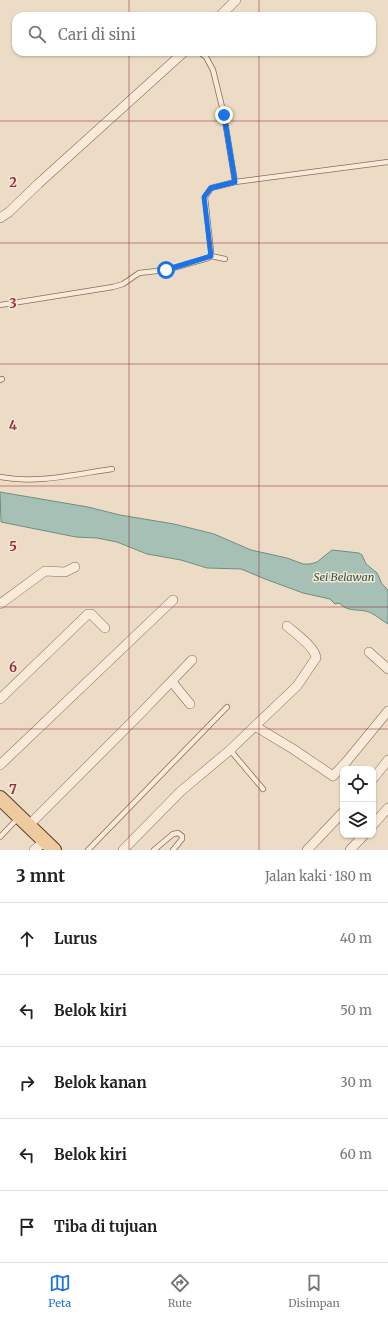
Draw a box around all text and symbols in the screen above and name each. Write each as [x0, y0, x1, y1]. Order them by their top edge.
search box [12, 12, 376, 56]
icon: search [26, 23, 48, 45]
text: Cari di sini [58, 25, 136, 44]
route end [215, 106, 233, 124]
text: 2 [9, 174, 17, 191]
route start [157, 261, 175, 279]
text: 3 [9, 295, 17, 312]
text: 4 [9, 417, 18, 434]
text: 5 [9, 538, 17, 555]
water label: Sei Belawan [314, 570, 375, 584]
text: 6 [9, 659, 17, 676]
map controls [340, 766, 376, 838]
button: locate [340, 766, 376, 802]
text: 7 [9, 781, 17, 798]
button: layers [340, 802, 376, 838]
text: 3 mnt [16, 865, 65, 887]
text: Jalan kaki · 180 m [265, 868, 372, 885]
icon: ahead [16, 928, 38, 950]
text: Lurus [54, 929, 97, 948]
text: 40 m [340, 930, 372, 947]
icon: left [16, 1000, 38, 1022]
text: Belok kiri [54, 1001, 127, 1020]
text: 50 m [340, 1002, 372, 1019]
icon: right [16, 1072, 38, 1094]
text: Belok kanan [54, 1073, 147, 1092]
text: 30 m [340, 1074, 372, 1091]
icon: left [16, 1144, 38, 1166]
text: Belok kiri [54, 1145, 127, 1164]
text: 60 m [340, 1146, 372, 1163]
icon: arrive [16, 1216, 38, 1238]
text: Tiba di tujuan [54, 1217, 157, 1236]
tab: Peta [48, 1272, 71, 1310]
tab: Rute [168, 1272, 192, 1310]
tab: Disimpan [288, 1272, 340, 1310]

